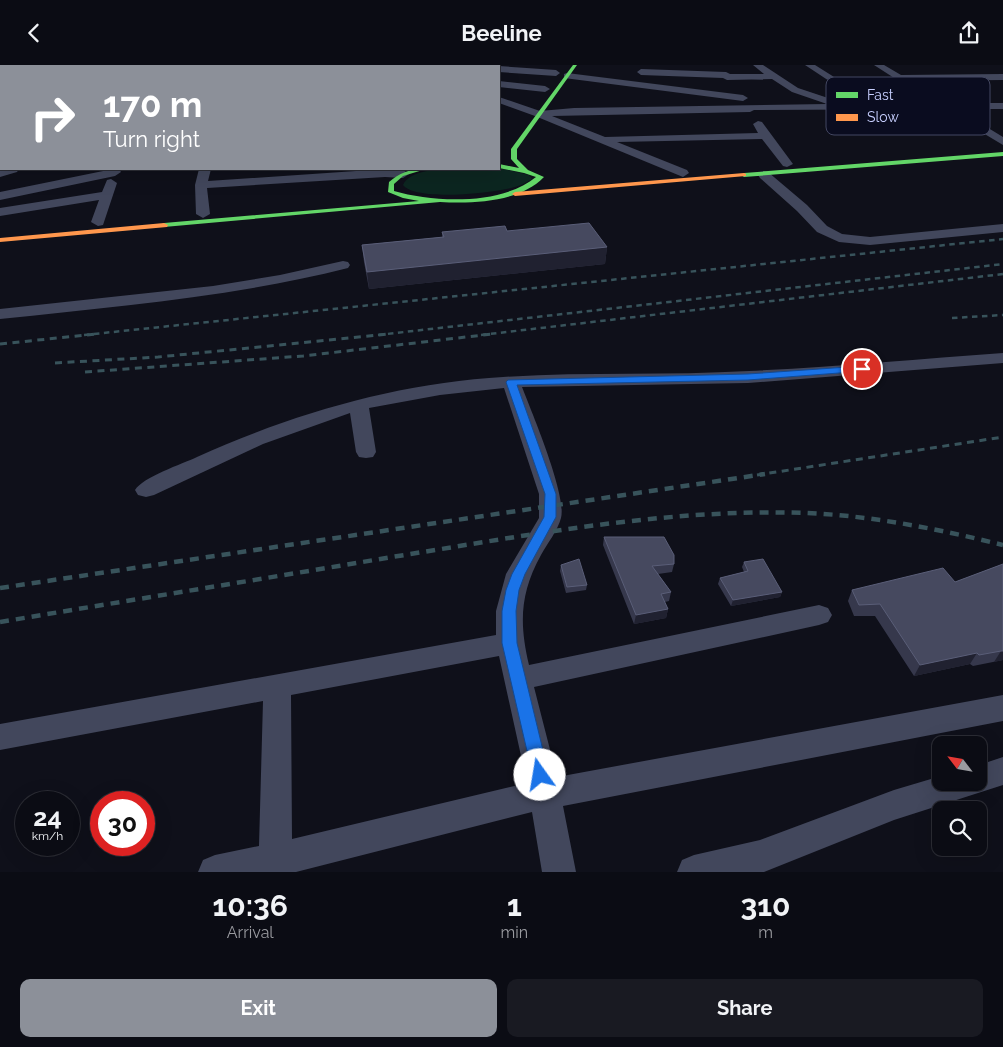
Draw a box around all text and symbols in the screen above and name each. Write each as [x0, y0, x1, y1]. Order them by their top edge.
icon: back [20, 19, 48, 47]
icon: share [955, 19, 983, 47]
text: Beeline [461, 20, 542, 46]
legend [826, 77, 990, 135]
text: 170 m [103, 84, 202, 125]
icon: right [20, 85, 85, 150]
text: Fast [867, 87, 894, 103]
text: Slow [867, 109, 899, 125]
text: Turn right [103, 126, 200, 152]
pin [841, 348, 883, 390]
icon: arrive [848, 355, 876, 383]
north arrow [932, 736, 988, 791]
map controls [932, 736, 987, 856]
position arrow [513, 748, 565, 800]
speed limit sign: 30 [90, 791, 155, 856]
button: search [932, 801, 987, 856]
text: 24 [33, 802, 62, 832]
text: km/h [32, 829, 63, 843]
text: 10:36 [212, 888, 288, 923]
text: 1 [507, 888, 522, 923]
text: 310 [741, 888, 791, 923]
text: Arrival [227, 923, 274, 942]
text: min [501, 923, 528, 942]
text: m [758, 923, 773, 942]
button: Exit [20, 979, 497, 1037]
button: Share [507, 979, 983, 1037]

